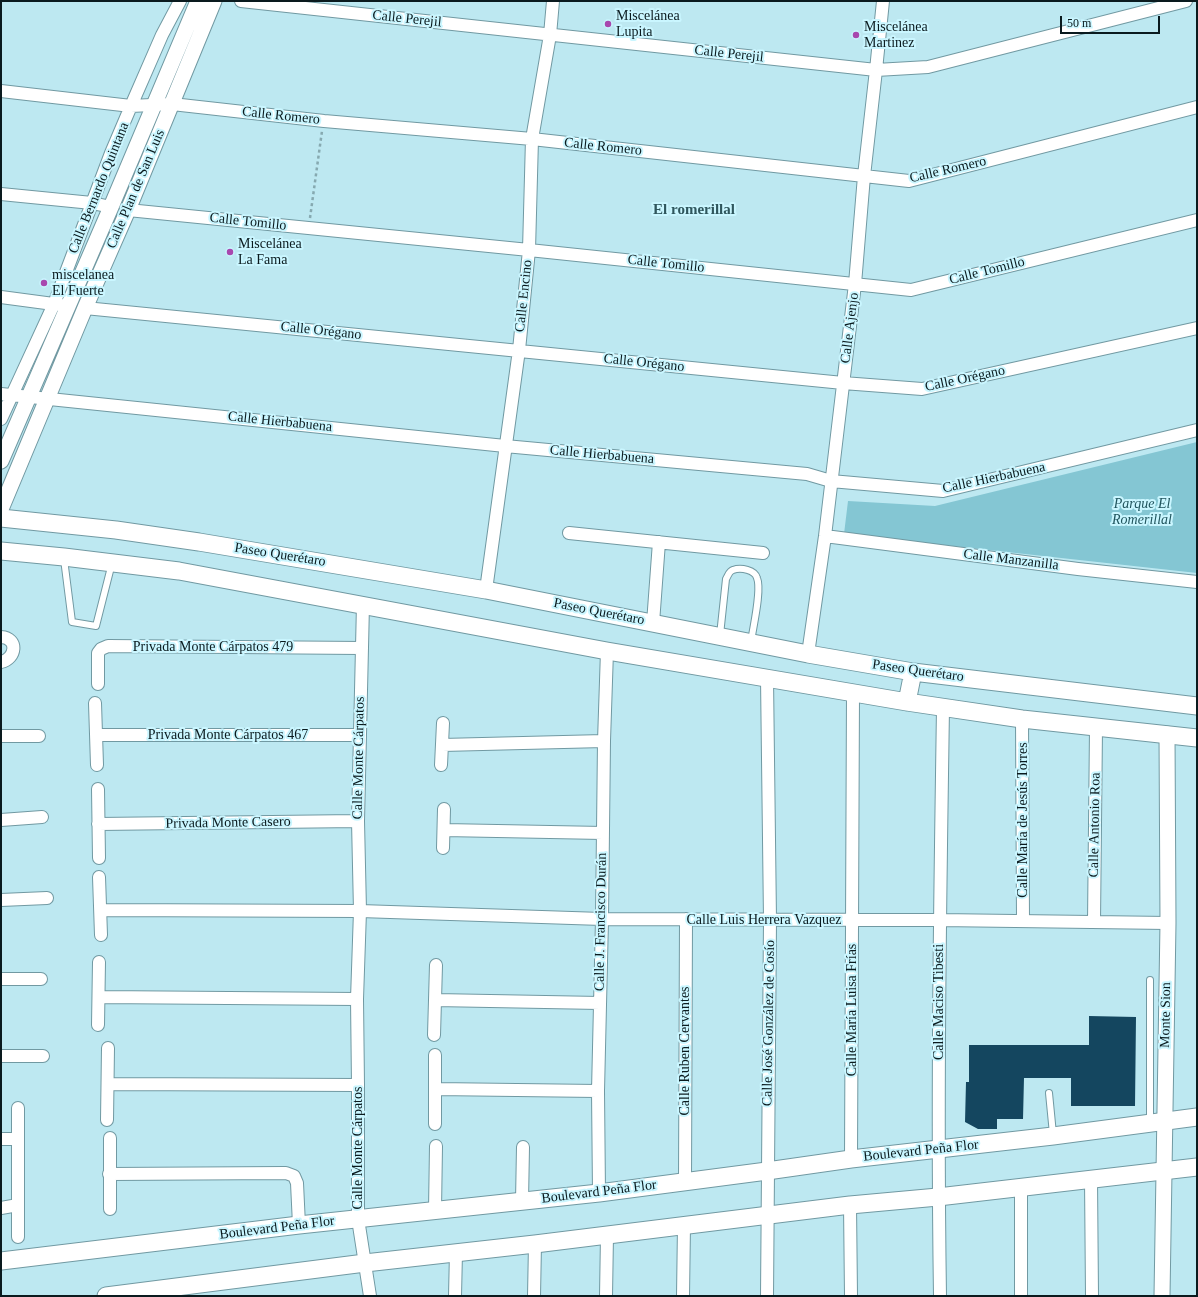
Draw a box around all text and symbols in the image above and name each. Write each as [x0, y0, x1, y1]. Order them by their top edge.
street label: Calle Perejil [372, 7, 442, 31]
place label: Miscelánea Lupita [616, 8, 680, 40]
scale bar [1062, 8, 1162, 34]
text: 50 m [1067, 16, 1091, 30]
marker: Miscelánea Lupita [603, 19, 613, 29]
place label: Miscelánea Martinez [864, 19, 928, 52]
marker: Miscelánea Martinez [851, 30, 861, 40]
street label: Calle Perejil [694, 42, 764, 66]
street label: Calle Romero [241, 104, 321, 128]
street label: Calle Bernardo Quintana [65, 120, 133, 256]
street label: Calle Plan de San Luis [103, 127, 169, 251]
street label: Calle Romero [563, 135, 643, 159]
street label: Calle Romero [908, 153, 988, 187]
district label: El romerillal [653, 201, 735, 219]
street label: Calle Tomillo [209, 210, 287, 234]
place label: Miscelánea La Fama [238, 236, 302, 268]
marker: Miscelánea La Fama [225, 247, 235, 257]
street label: Calle Tomillo [627, 252, 705, 276]
street label: Calle Tomillo [948, 254, 1026, 288]
street label: Calle Encino [512, 259, 536, 333]
place label: miscelanea El Fuerte [52, 267, 114, 300]
marker: miscelanea El Fuerte [39, 278, 49, 288]
street label: Calle Ajenjo [837, 292, 863, 364]
street label: Calle Orégano [280, 318, 362, 344]
street label: Calle Orégano [603, 350, 685, 376]
street label: Calle Orégano [924, 362, 1006, 396]
street label: Calle Hierbabuena [227, 408, 333, 436]
street label: Calle Hierbabuena [549, 442, 655, 468]
street label: Calle Hierbabuena [941, 459, 1047, 497]
park label: Parque El Romerillal [1112, 496, 1172, 528]
street label: Paseo Querétaro [233, 539, 327, 571]
street label: Calle Manzanilla [962, 546, 1060, 574]
street label: Paseo Querétaro [552, 595, 646, 629]
street label: Privada Monte Cárpatos 479 [133, 639, 293, 655]
street label: Paseo Querétaro [871, 656, 965, 686]
street label: Calle Monte Cárpatos [350, 696, 368, 820]
street label: Privada Monte Cárpatos 467 [148, 727, 308, 743]
street label: Calle María de Jesús Torres [1015, 742, 1031, 898]
street label: Calle Antonio Roa [1086, 772, 1104, 878]
street label: Privada Monte Casero [165, 814, 291, 832]
street label: Calle J. Francisco Durán [591, 853, 611, 991]
street label: Calle Luis Herrera Vazquez [686, 912, 842, 928]
street label: Calle José González de Cosío [759, 940, 779, 1106]
street label: Calle María Luisa Frías [844, 944, 860, 1076]
street label: Calle Maciso Tibesti [931, 944, 947, 1060]
street label: Monte Sion [1157, 982, 1175, 1048]
street label: Calle Ruben Cervantes [677, 986, 693, 1116]
street label: Calle Monte Cárpatos [350, 1087, 366, 1209]
street label: Boulevard Peña Flor [863, 1137, 979, 1165]
street label: Boulevard Peña Flor [540, 1177, 658, 1207]
street label: Boulevard Peña Flor [218, 1213, 336, 1243]

